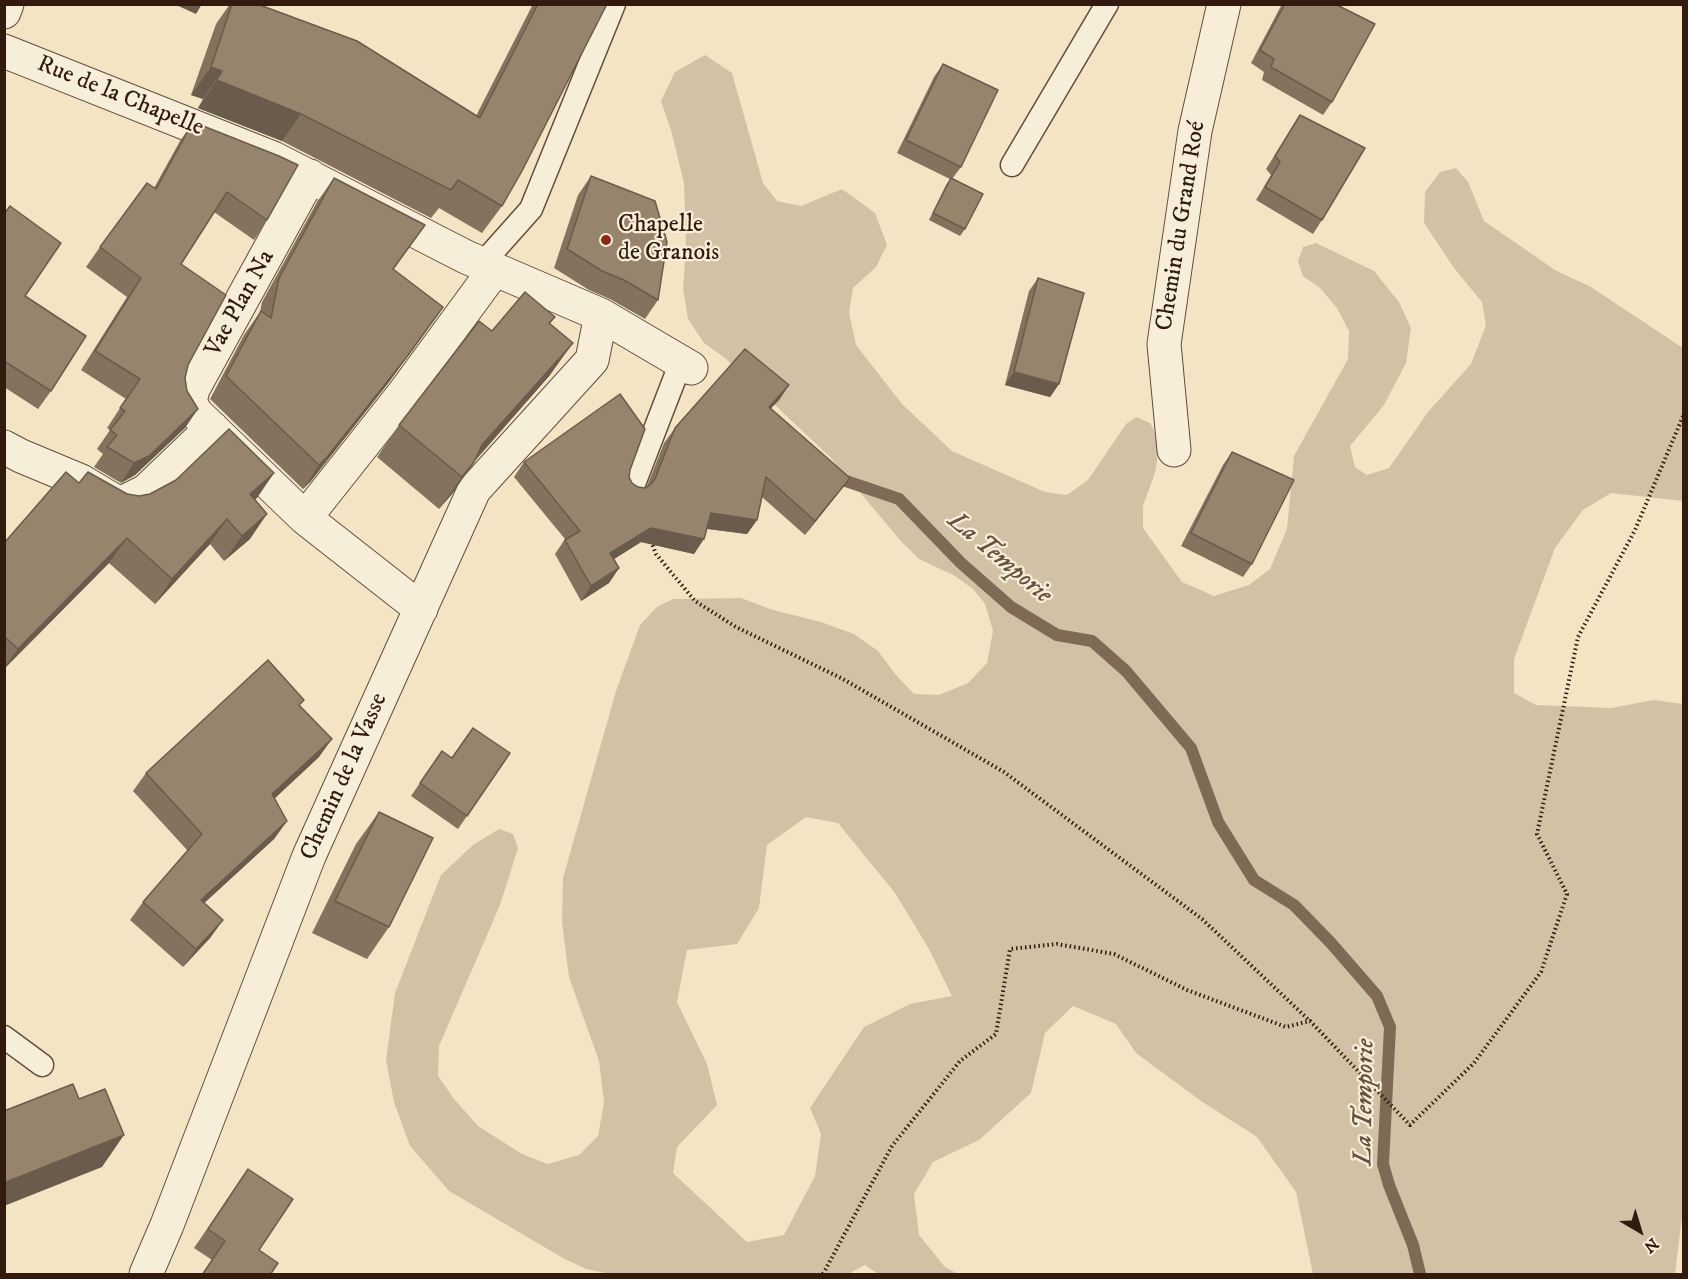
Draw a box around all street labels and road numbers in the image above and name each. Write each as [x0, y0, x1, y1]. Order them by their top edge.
street label: Rue de la Chapelle [32, 50, 208, 144]
street label: Chemin du Grand Roé [1151, 119, 1213, 333]
street label: Vae Plan Na [200, 246, 282, 362]
street label: Chemin de la Vasse [295, 689, 395, 865]

